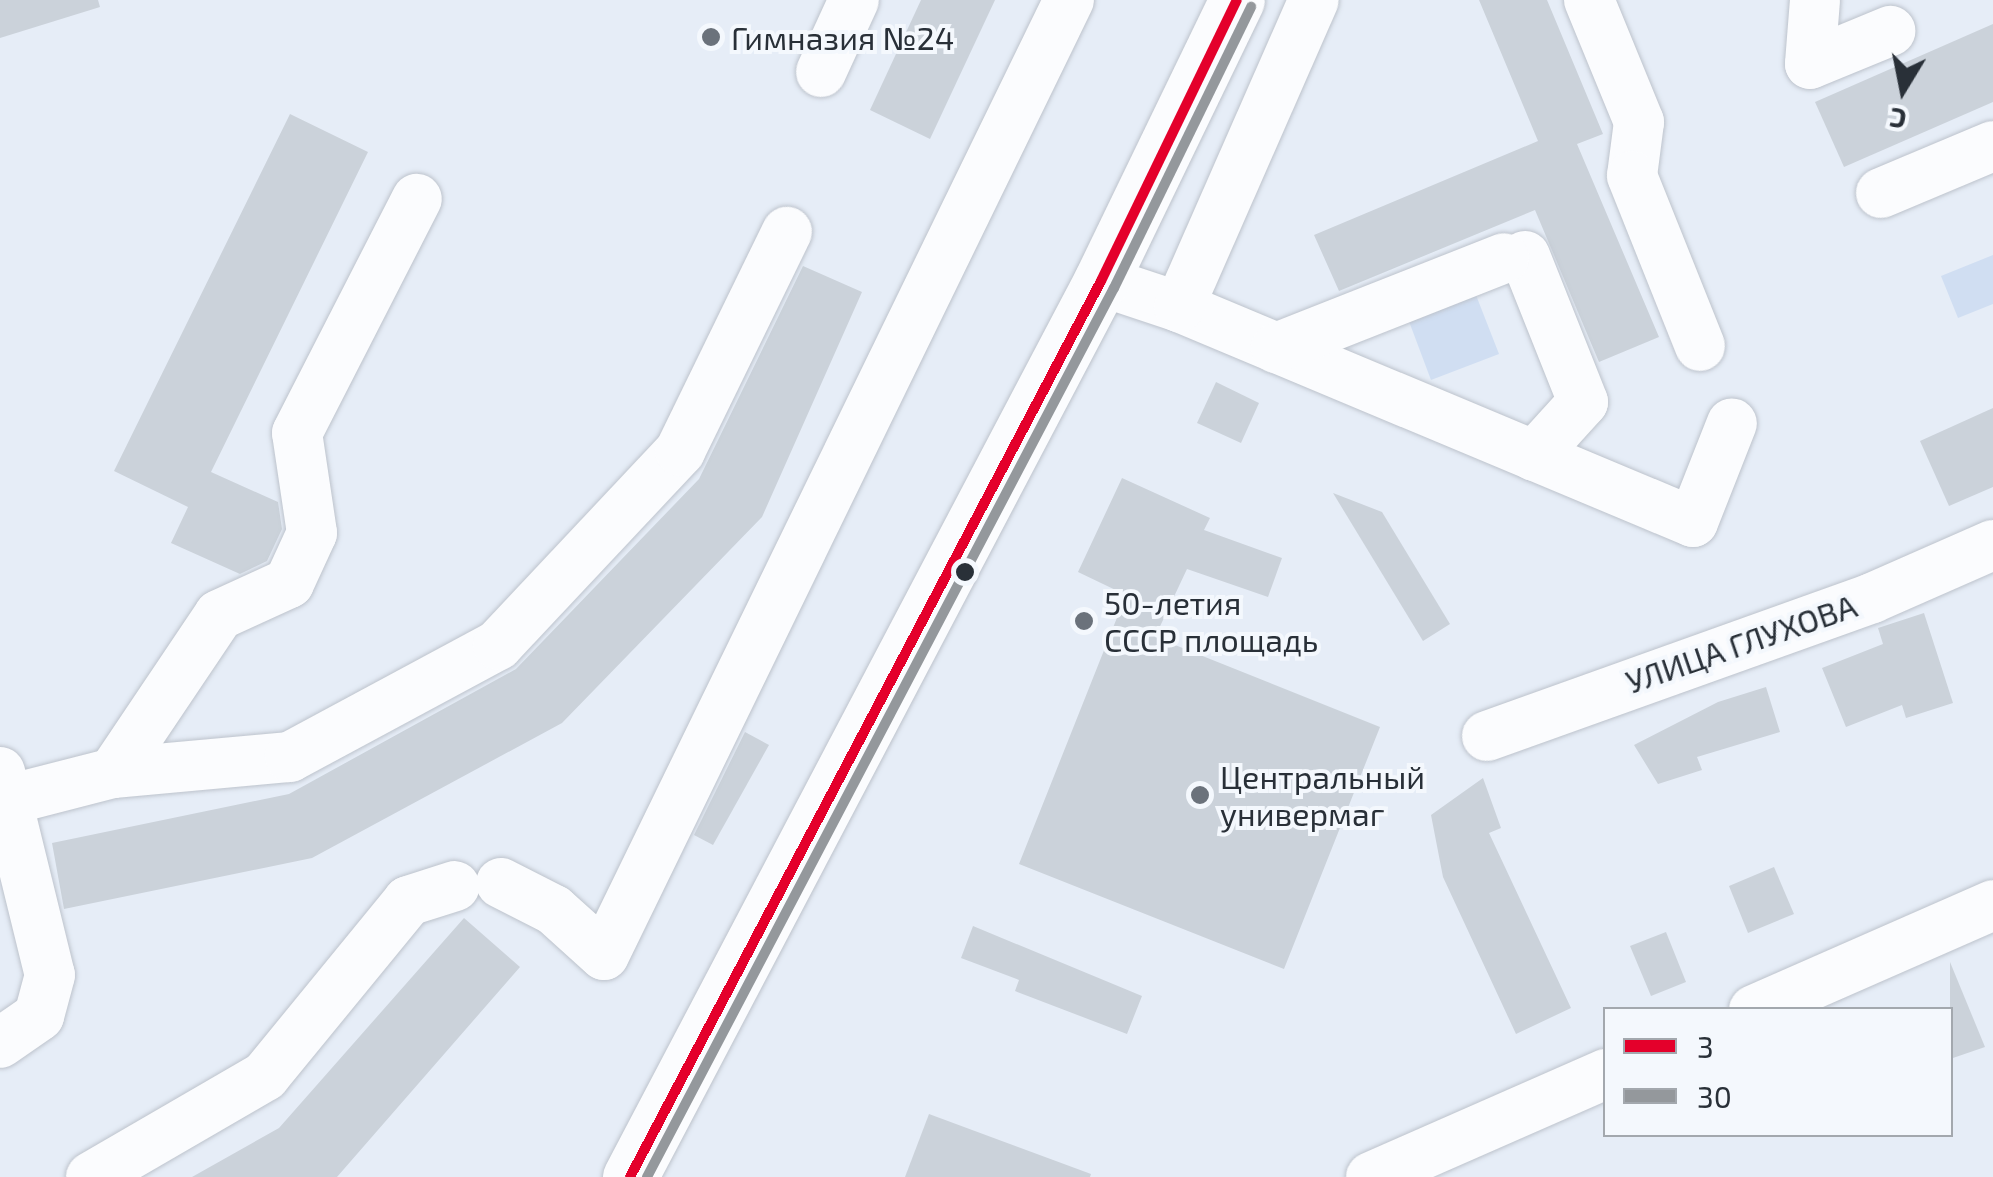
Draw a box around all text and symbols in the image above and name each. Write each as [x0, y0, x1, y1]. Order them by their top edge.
place label: Гимназия №24 [731, 18, 954, 56]
marker: Гимназия №24 [700, 26, 722, 48]
north arrow [1853, 40, 1953, 140]
text: С [1887, 101, 1909, 138]
unlabelled marker [955, 562, 975, 582]
place label: 50-летия СССР площадь [1104, 584, 1318, 659]
street label: УЛИЦА ГЛУХОВА [1620, 586, 1862, 700]
marker: 50-летия СССР площадь [1073, 610, 1095, 632]
place label: Центральный универмаг [1220, 758, 1425, 833]
marker: Центральный универмаг [1189, 784, 1211, 806]
legend [1603, 1007, 1953, 1137]
text: 3 [1697, 1028, 1714, 1064]
text: 30 [1697, 1078, 1732, 1114]

